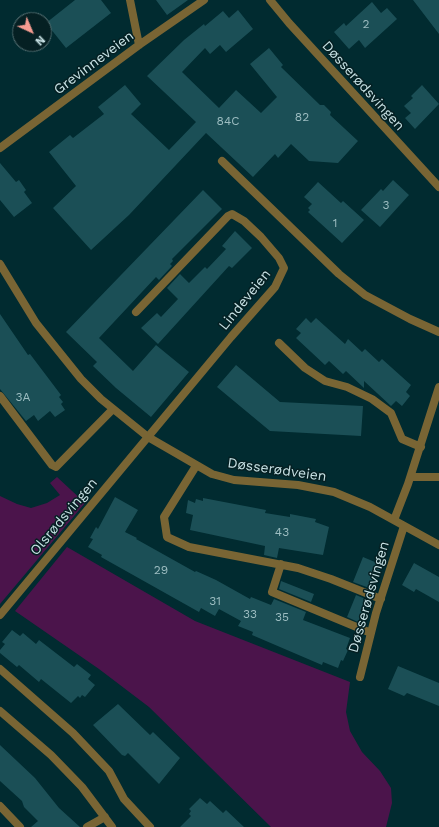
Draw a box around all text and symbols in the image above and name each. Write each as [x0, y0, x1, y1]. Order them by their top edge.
north arrow [12, 12, 52, 52]
house number: 2 [363, 17, 369, 31]
street label: Grevinneveien [51, 28, 137, 98]
text: N [33, 33, 47, 48]
street label: Døsserødsvingen [318, 38, 408, 134]
house number: 82 [295, 110, 309, 124]
house number: 84C [217, 114, 239, 128]
house number: 3 [383, 198, 389, 212]
house number: 1 [333, 216, 337, 230]
street label: Lindeveien [215, 266, 275, 334]
house number: 3A [16, 390, 30, 404]
street label: Døsserødveien [226, 455, 328, 485]
street label: Olsrødsvingen [27, 475, 101, 559]
house number: 43 [275, 525, 289, 539]
street label: Døsserødsvingen [345, 539, 393, 655]
house number: 29 [154, 563, 168, 577]
house number: 31 [209, 594, 221, 608]
house number: 33 [243, 607, 257, 621]
house number: 35 [275, 610, 289, 624]

